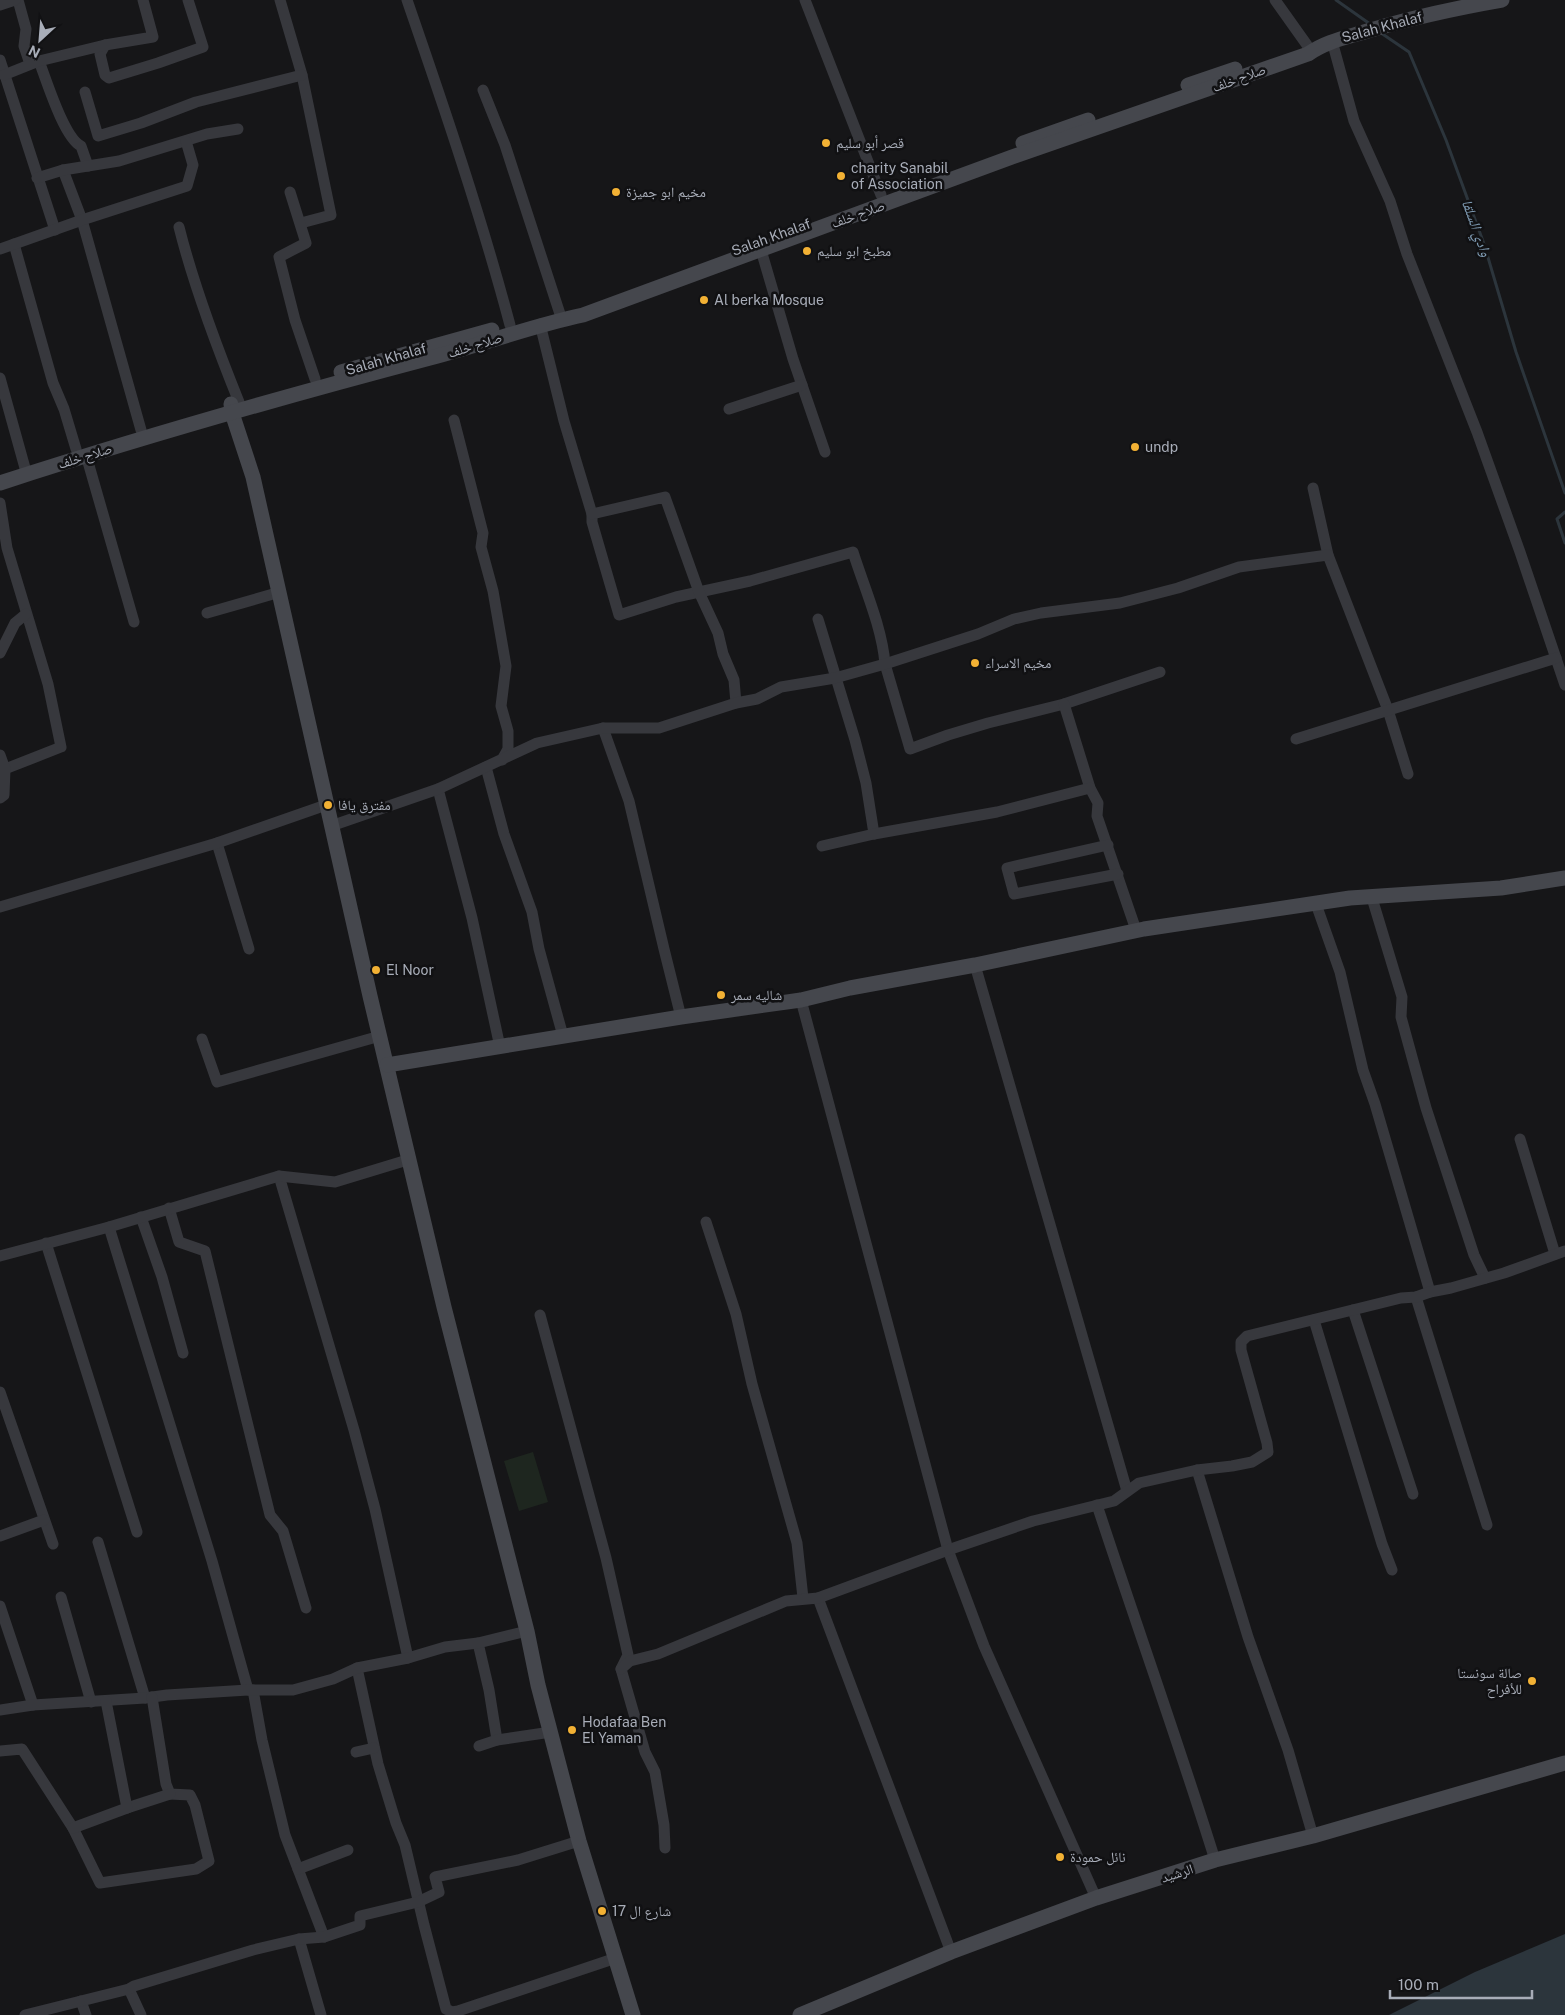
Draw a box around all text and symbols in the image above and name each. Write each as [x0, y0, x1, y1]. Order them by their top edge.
street label: Salah Khalaf [1340, 8, 1425, 45]
north arrow [15, 15, 65, 65]
text: N [26, 42, 43, 61]
street label: صلاح خلف [1210, 61, 1269, 97]
place label: قصر أبو سليم [836, 135, 904, 153]
marker: قصر أبو سليم [820, 137, 832, 149]
place label: charity Sanabil of Association [851, 160, 949, 192]
marker: charity Sanabil of Association [835, 170, 847, 182]
place label: مخيم ابو جميزة [626, 184, 706, 202]
marker: مخيم ابو جميزة [610, 186, 622, 198]
street label: صلاح خلف [829, 197, 888, 233]
water label: وادي السلقا [1455, 197, 1495, 260]
street label: Salah Khalaf [729, 215, 813, 259]
place label: مطبخ ابو سليم [817, 243, 891, 261]
marker: مطبخ ابو سليم [801, 245, 813, 257]
place label: Al berka Mosque [714, 292, 824, 308]
marker: Al berka Mosque [698, 294, 710, 306]
street label: صلاح خلف [446, 329, 505, 363]
street label: Salah Khalaf [344, 340, 429, 378]
place label: undp [1145, 439, 1178, 455]
street label: صلاح خلف [56, 440, 115, 474]
marker: undp [1129, 441, 1141, 453]
place label: مخيم الاسراء [985, 655, 1051, 673]
marker: مخيم الاسراء [969, 657, 981, 669]
place label: مفترق يافا [338, 797, 391, 814]
marker: مفترق يافا [322, 799, 334, 811]
place label: El Noor [386, 962, 434, 978]
marker: El Noor [370, 964, 382, 976]
place label: شاليه سمر [730, 987, 782, 1004]
marker: شاليه سمر [715, 989, 727, 1001]
place label: صالة سونستا للأفراح [1457, 1665, 1522, 1699]
marker: صالة سونستا للأفراح [1526, 1675, 1538, 1687]
place label: Hodafaa Ben El Yaman [582, 1714, 666, 1746]
marker: Hodafaa Ben El Yaman [566, 1724, 578, 1736]
place label: نائل حمودة [1070, 1849, 1126, 1866]
marker: نائل حمودة [1054, 1851, 1066, 1863]
street label: الرشيد [1159, 1860, 1195, 1887]
place label: شارع ال 17 [612, 1903, 671, 1921]
marker: شارع ال 17 [596, 1905, 608, 1917]
scale bar [1390, 1968, 1532, 2000]
text: 100 m [1398, 1976, 1439, 1993]

